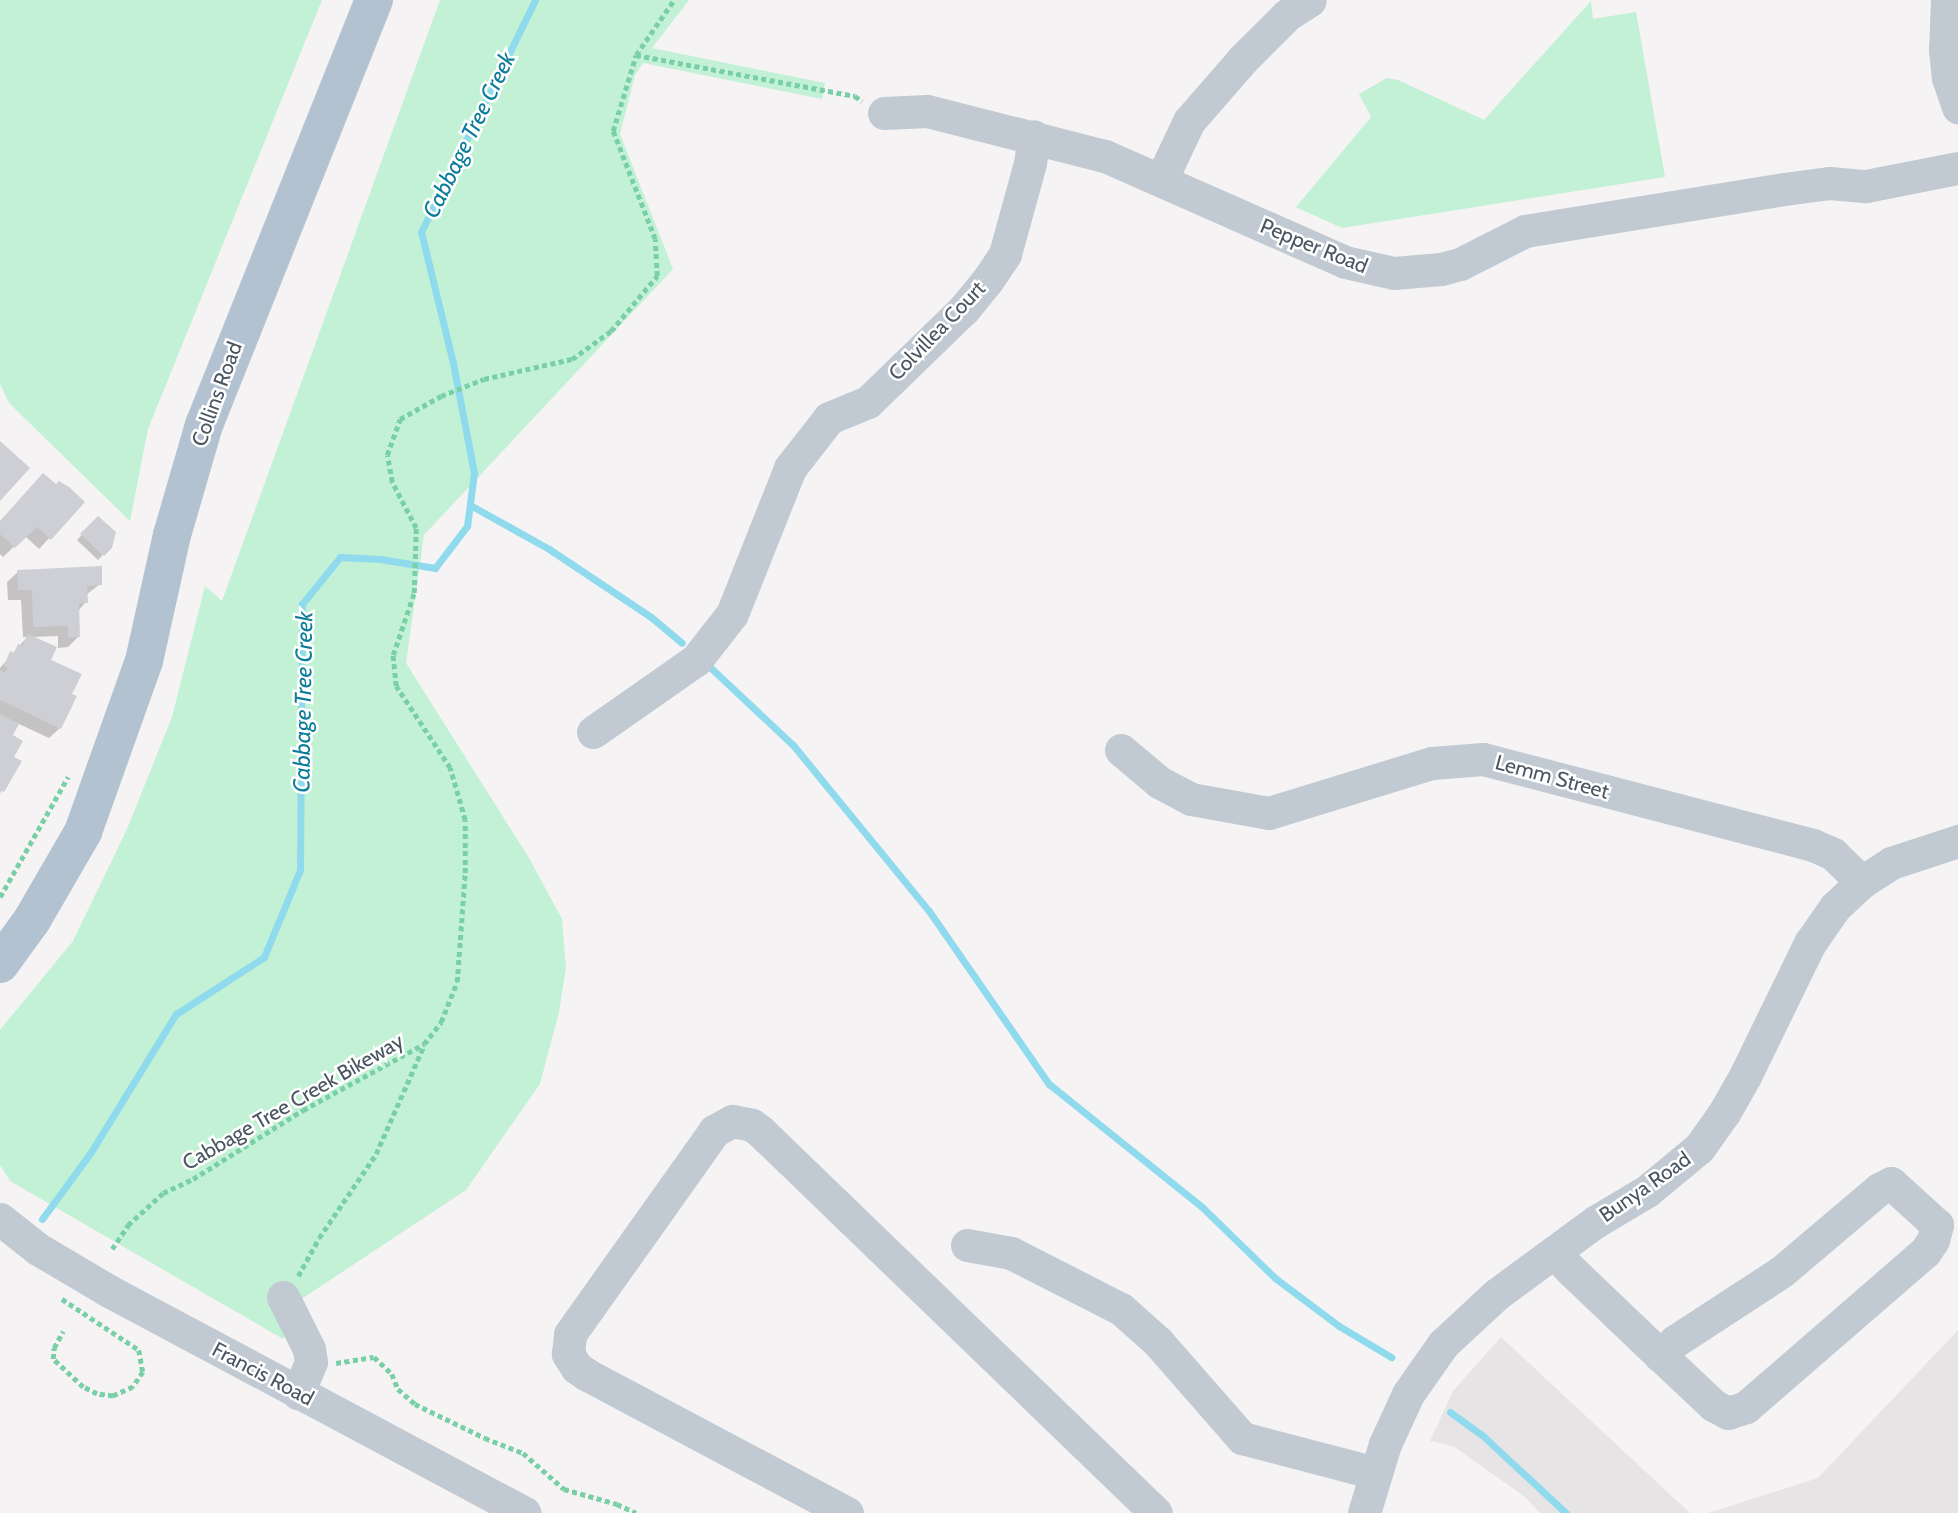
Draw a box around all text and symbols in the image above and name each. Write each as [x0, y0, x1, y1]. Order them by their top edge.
water label: Cabbage Tree Creek [417, 48, 521, 222]
street label: Pepper Road [1257, 213, 1371, 279]
street label: Colvillea Court [883, 276, 991, 386]
street label: Collins Road [186, 338, 248, 450]
water label: Cabbage Tree Creek [288, 611, 318, 793]
street label: Lemm Street [1492, 750, 1612, 804]
street label: Cabbage Tree Creek Bikeway [178, 1028, 408, 1176]
street label: Bunya Road [1594, 1146, 1696, 1228]
street label: Francis Road [208, 1337, 318, 1411]

